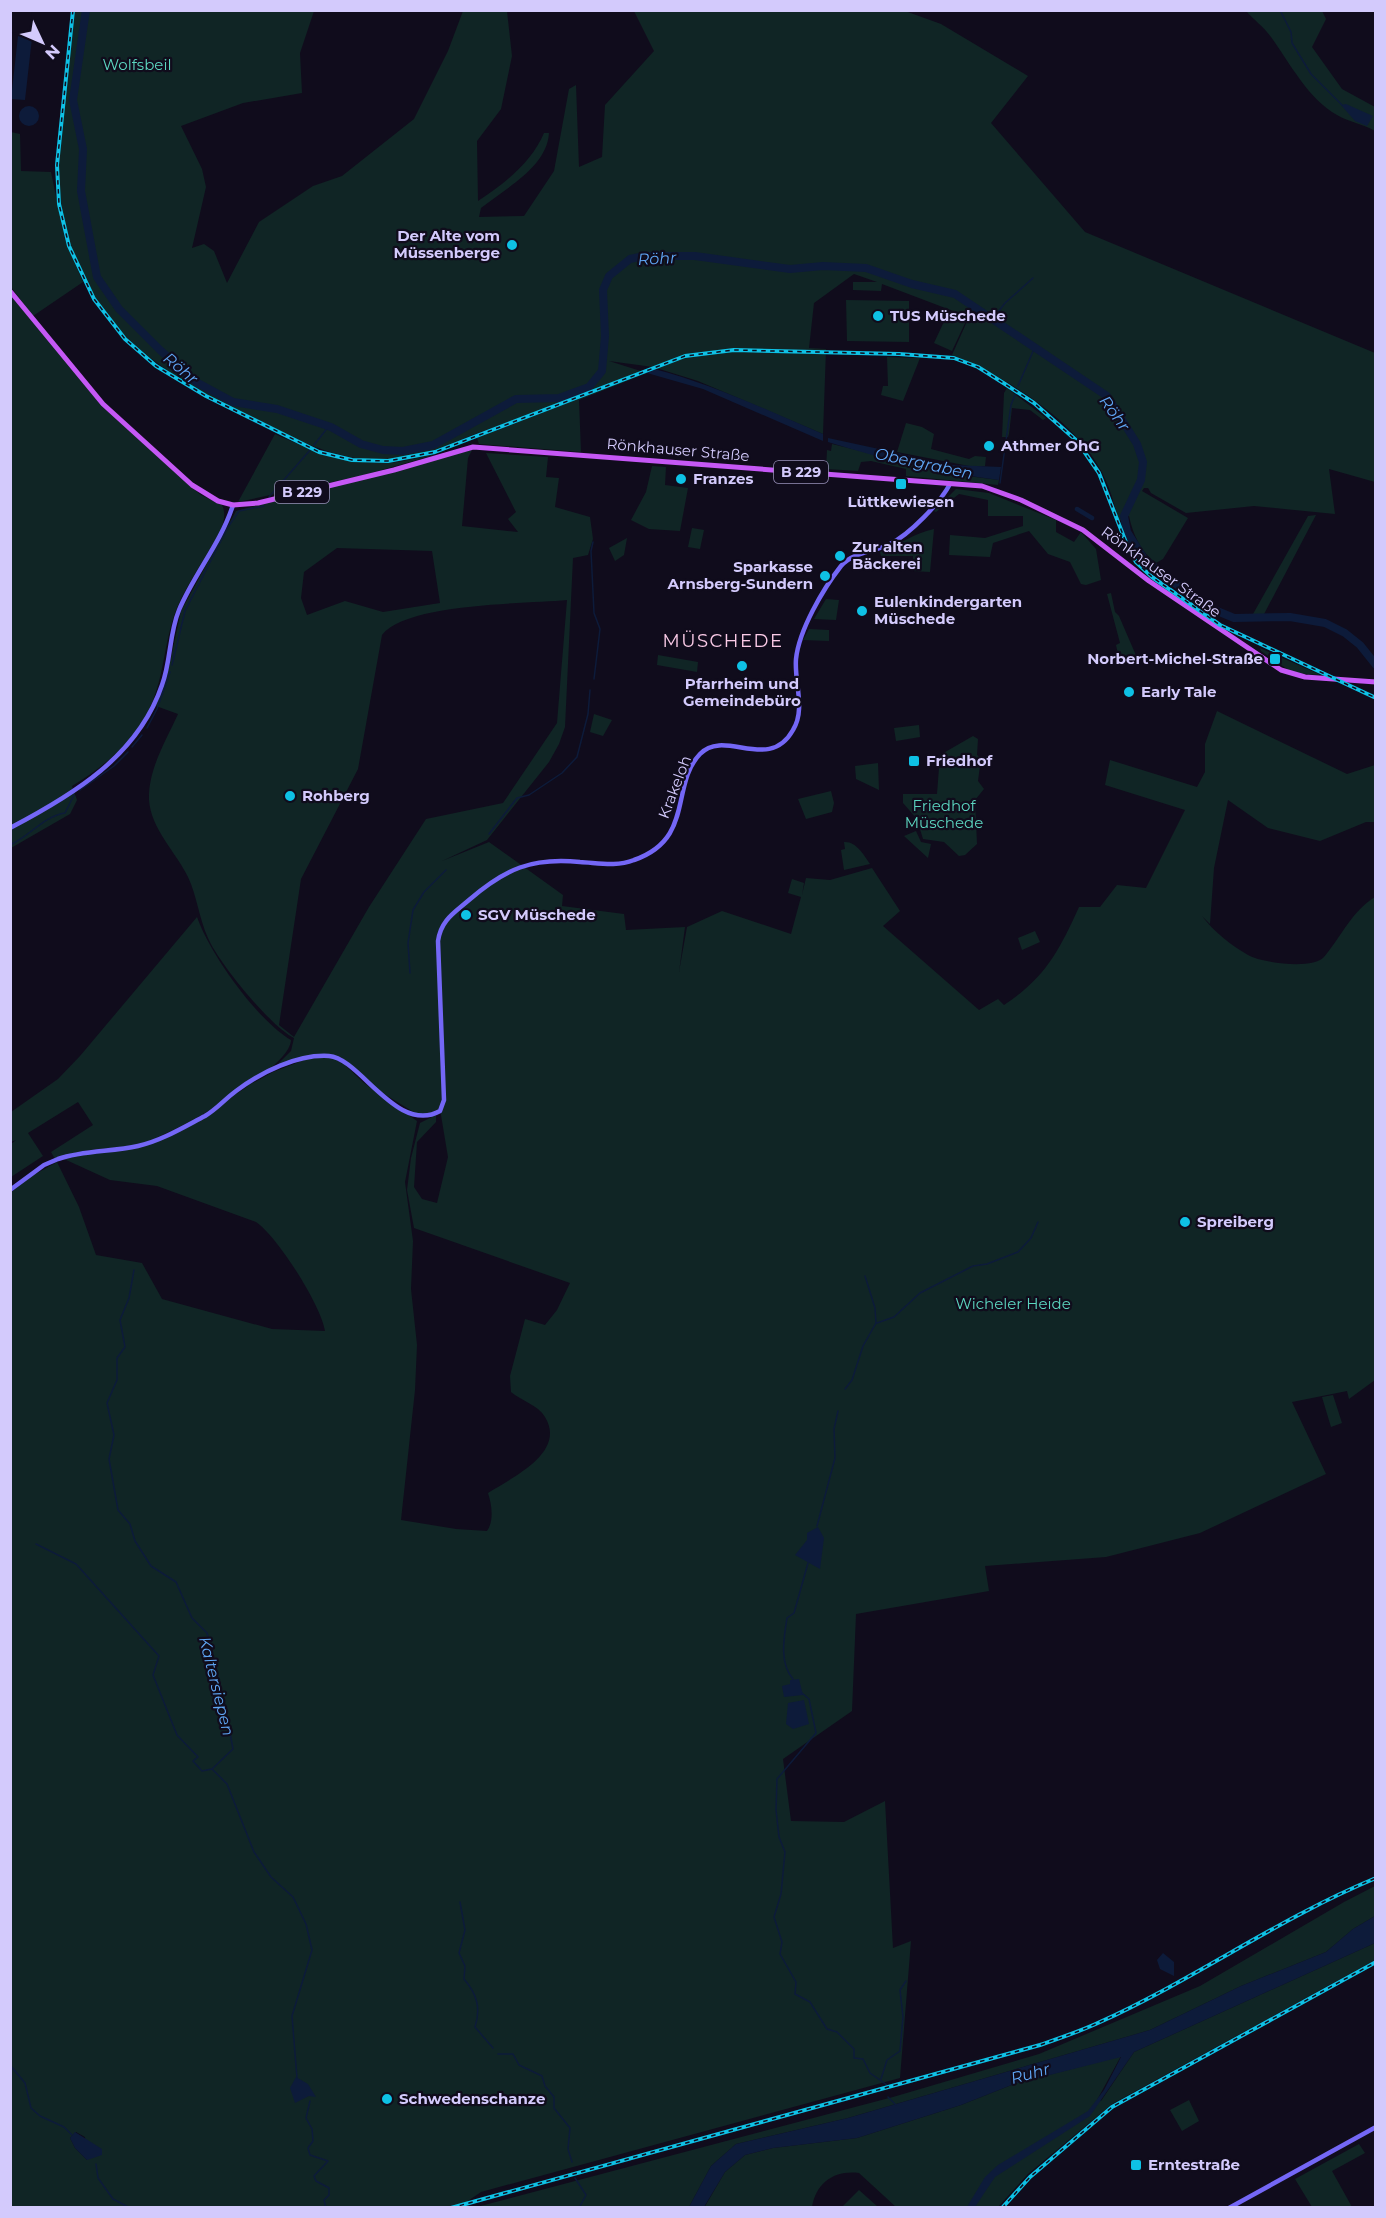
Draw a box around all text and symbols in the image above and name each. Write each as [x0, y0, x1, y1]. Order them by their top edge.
north arrow [12, 12, 72, 72]
text: N [41, 41, 64, 63]
park label: Wolfsbeil [103, 55, 172, 74]
place label: Der Alte vom Müssenberge [393, 226, 500, 262]
marker: Der Alte vom Müssenberge [505, 238, 519, 252]
water label: Röhr [637, 248, 677, 269]
place label: TUS Müschede [890, 306, 1006, 325]
marker: TUS Müschede [871, 309, 885, 323]
water label: Röhr [160, 349, 202, 389]
water label: Röhr [1095, 392, 1134, 435]
street label: Rönkhauser Straße [606, 434, 750, 465]
place label: Athmer OhG [1000, 436, 1100, 455]
marker: Athmer OhG [982, 439, 996, 453]
water label: Obergraben [873, 444, 975, 483]
road number: B 229 [774, 461, 828, 483]
place label: Franzes [693, 469, 753, 488]
marker: Franzes [674, 472, 688, 486]
marker: Lüttkewiesen [894, 477, 908, 491]
road number: B 229 [275, 481, 329, 503]
place label: Lüttkewiesen [848, 492, 954, 511]
street label: Rönkhauser Straße [1098, 522, 1225, 621]
place label: Zur alten Bäckerei [852, 537, 923, 573]
marker: Zur alten Bäckerei [833, 549, 847, 563]
place label: Sparkasse Arnsberg-Sundern [667, 557, 813, 593]
marker: Sparkasse Arnsberg-Sundern [818, 569, 832, 583]
place label: Eulenkindergarten Müschede [874, 592, 1022, 628]
marker: Eulenkindergarten Müschede [855, 604, 869, 618]
district label: MÜSCHEDE [663, 630, 783, 652]
place label: Norbert-Michel-Straße [1087, 649, 1263, 668]
marker: Norbert-Michel-Straße [1268, 652, 1282, 666]
marker: Pfarrheim und Gemeindebüro [735, 659, 749, 673]
place label: Pfarrheim und Gemeindebüro [683, 674, 801, 710]
place label: Early Tale [1141, 682, 1217, 701]
marker: Early Tale [1122, 685, 1136, 699]
place label: Friedhof [926, 751, 993, 770]
street label: Krakeloh [654, 753, 695, 821]
marker: Friedhof [907, 754, 921, 768]
place label: Rohberg [302, 786, 370, 805]
marker: Rohberg [283, 789, 297, 803]
park label: Friedhof Müschede [905, 796, 983, 832]
place label: SGV Müschede [478, 905, 596, 924]
marker: SGV Müschede [459, 908, 473, 922]
place label: Spreiberg [1197, 1212, 1274, 1231]
marker: Spreiberg [1178, 1215, 1192, 1229]
park label: Wicheler Heide [955, 1294, 1071, 1313]
water label: Kaltersiepen [195, 1635, 238, 1738]
water label: Ruhr [1009, 2059, 1052, 2088]
place label: Schwedenschanze [399, 2089, 545, 2108]
marker: Schwedenschanze [380, 2092, 394, 2106]
place label: Erntestraße [1148, 2155, 1240, 2174]
marker: Erntestraße [1129, 2158, 1143, 2172]

